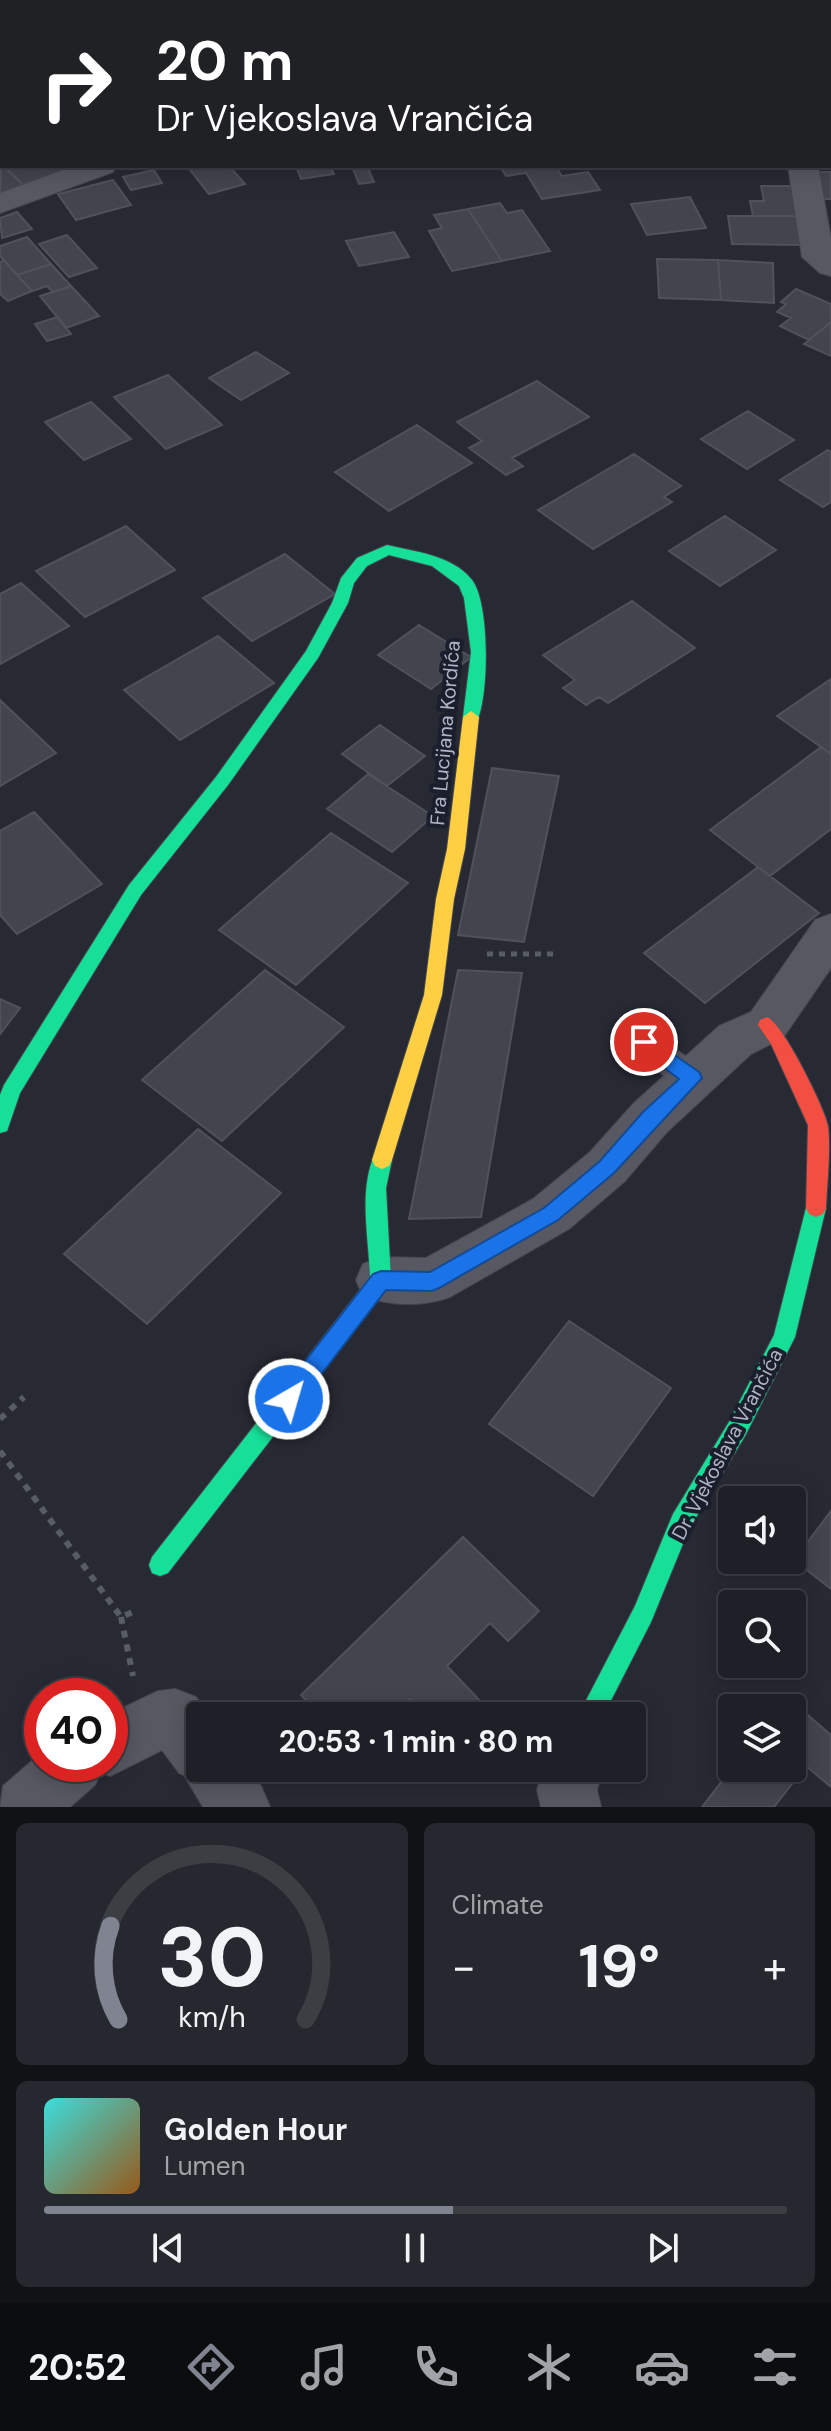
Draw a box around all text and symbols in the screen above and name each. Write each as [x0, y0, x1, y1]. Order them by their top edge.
text: 20 m [156, 24, 293, 97]
icon: right [24, 32, 128, 136]
text: Dr Vjekoslava Vrančića [156, 95, 533, 142]
street label: Fra Lucijana Kordića [424, 639, 466, 827]
pin [610, 1008, 678, 1076]
icon: arrive [622, 1020, 666, 1064]
street label: Dr. Vjekoslava Vrančića [666, 1344, 788, 1544]
position arrow [247, 1357, 331, 1441]
map controls [718, 1486, 806, 1782]
button: sound [718, 1486, 806, 1574]
button: search [718, 1590, 806, 1678]
speed limit sign: 40 [24, 1678, 128, 1782]
button: layers [718, 1694, 806, 1782]
text: 20:53 · 1 min · 80 m [279, 1722, 553, 1761]
text: Climate [452, 1888, 544, 1922]
text: 30 [157, 1903, 266, 2012]
text: 19° [578, 1927, 660, 2006]
text: − [452, 1938, 476, 1996]
text: + [763, 1938, 787, 1996]
text: km/h [178, 1999, 246, 2036]
text: Golden Hour [164, 2110, 347, 2149]
text: Lumen [164, 2149, 245, 2183]
icon: previous [146, 2226, 190, 2270]
icon: pause [393, 2226, 437, 2270]
icon: next [641, 2226, 685, 2270]
icon: directions [183, 2339, 239, 2395]
icon: music [296, 2339, 352, 2395]
icon: phone [408, 2339, 464, 2395]
icon: climate [521, 2339, 577, 2395]
icon: car [634, 2339, 690, 2395]
icon: filters [747, 2339, 803, 2395]
text: 20:52 [28, 2344, 126, 2391]

